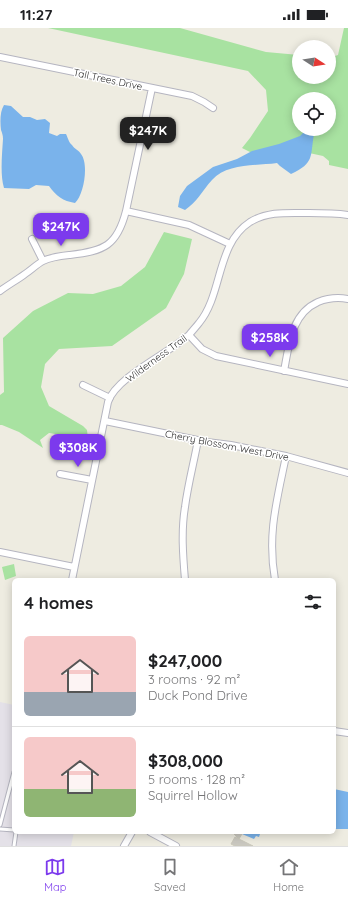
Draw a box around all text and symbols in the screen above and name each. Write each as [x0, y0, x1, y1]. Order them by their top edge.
text: 11:27 [20, 5, 53, 24]
north arrow [292, 40, 336, 84]
map controls [292, 40, 336, 136]
street label: Tall Trees Drive [72, 66, 144, 93]
button: locate [292, 92, 336, 136]
pin: $247K [120, 117, 176, 151]
text: $247K [129, 122, 167, 138]
pin: $247K [33, 213, 89, 247]
text: $247K [42, 218, 80, 234]
pin: $258K [242, 324, 298, 358]
text: $258K [251, 329, 289, 345]
street label: Wilderness Trail [123, 332, 190, 385]
street label: Cherry Blossom West Drive [164, 427, 290, 464]
pin: $308K [50, 434, 106, 468]
text: $308K [59, 439, 97, 455]
icon: filters [302, 591, 324, 613]
text: 4 homes [24, 592, 93, 613]
text: $247,000 [148, 650, 222, 671]
icon: home [56, 652, 104, 700]
text: 3 rooms · 92 m² [148, 671, 240, 687]
text: Duck Pond Drive [148, 687, 248, 703]
text: $308,000 [148, 750, 223, 771]
icon: home [56, 753, 104, 801]
text: 5 rooms · 128 m² [148, 771, 245, 787]
text: Squirrel Hollow [148, 787, 238, 803]
tab: Map [44, 856, 66, 894]
tab: Saved [154, 856, 185, 894]
tab: Home [273, 856, 304, 894]

